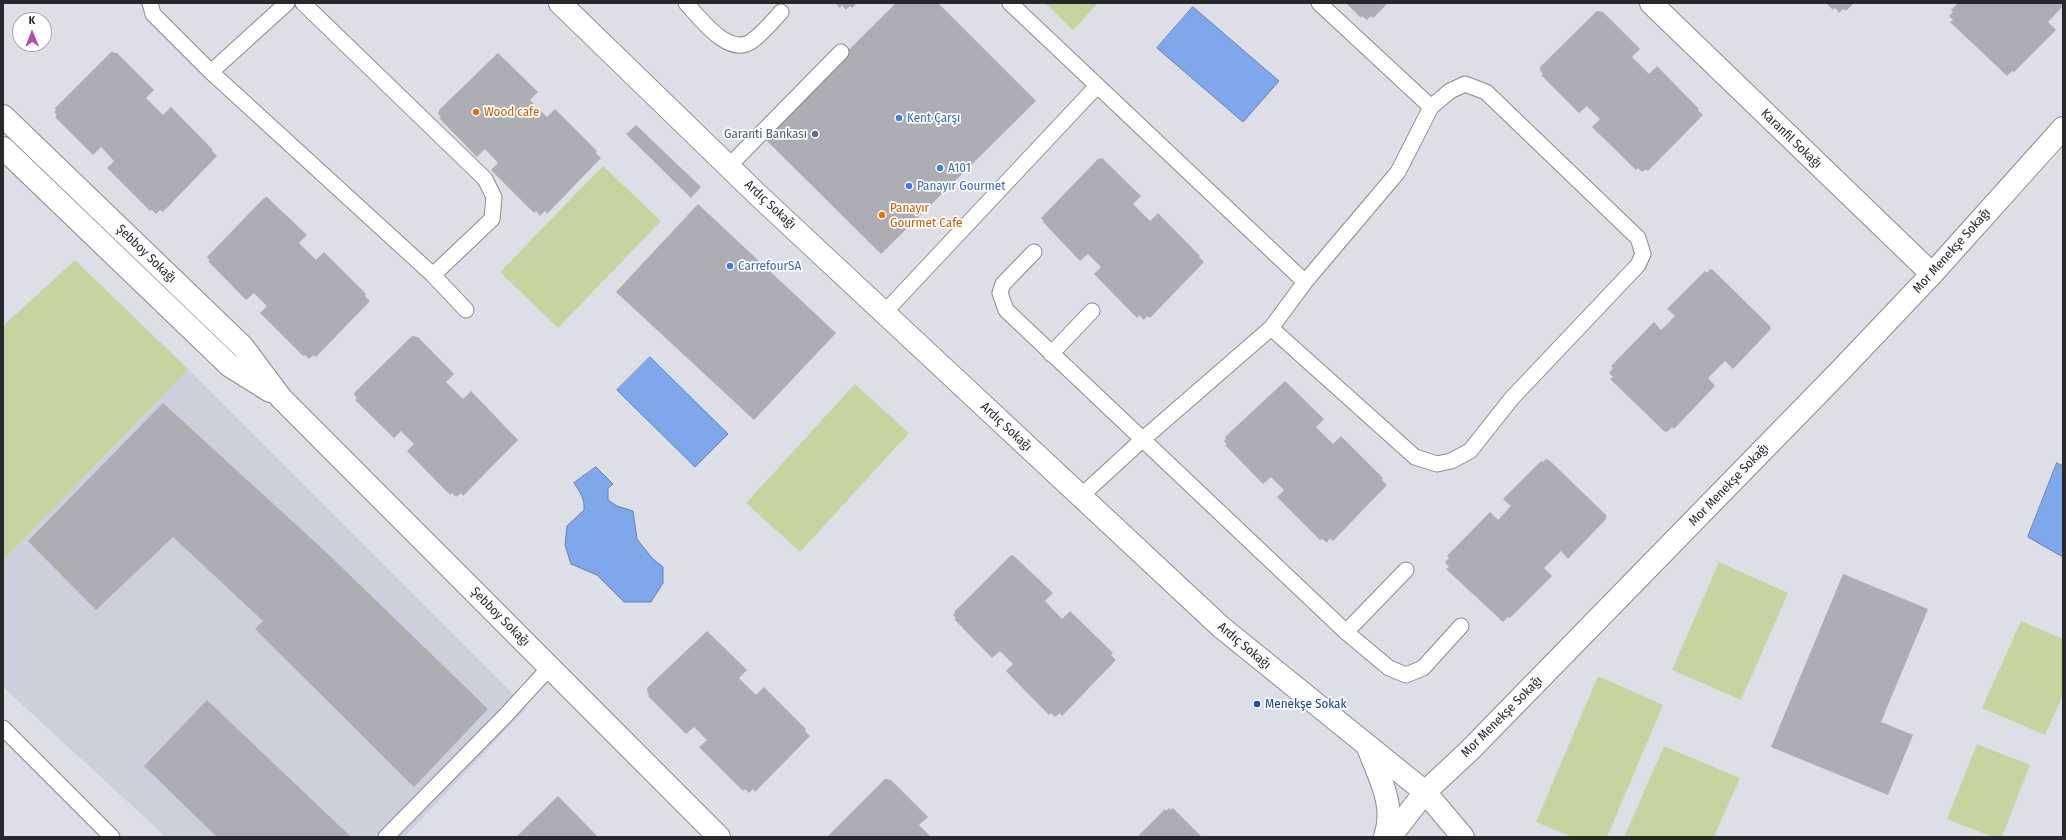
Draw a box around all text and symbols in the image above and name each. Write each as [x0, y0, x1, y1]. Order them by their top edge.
north arrow [12, 12, 52, 52]
text: K [28, 14, 35, 27]
place label: Wood cafe [484, 104, 539, 120]
street label: Karanfil Sokağı [1757, 106, 1825, 172]
marker: Wood cafe [471, 107, 481, 117]
place label: Kent Çarşı [907, 110, 960, 126]
marker: Kent Çarşı [894, 113, 904, 123]
place label: Garanti Bankası [724, 126, 807, 142]
marker: Garanti Bankası [810, 129, 820, 139]
place label: A101 [948, 160, 971, 176]
marker: A101 [935, 163, 945, 173]
street label: Ardıç Sokağı [741, 177, 799, 233]
place label: Panayır Gourmet [917, 178, 1005, 194]
marker: Panayır Gourmet [904, 181, 914, 191]
place label: Panayır Gourmet Cafe [890, 200, 962, 231]
street label: Mor Menekşe Sokağı [1910, 205, 1994, 297]
marker: Panayır Gourmet Cafe [877, 210, 887, 220]
street label: Şebboy Sokağı [113, 222, 179, 286]
place label: CarrefourSA [738, 258, 801, 274]
marker: CarrefourSA [725, 261, 735, 271]
street label: Ardıç Sokağı [977, 399, 1035, 455]
street label: Mor Menekşe Sokağı [1686, 441, 1772, 529]
street label: Şebboy Sokağı [467, 584, 533, 650]
street label: Ardıç Sokağı [1214, 619, 1274, 673]
street label: Mor Menekşe Sokağı [1458, 673, 1546, 761]
place label: Menekşe Sokak [1265, 696, 1347, 712]
marker: Menekşe Sokak [1252, 699, 1262, 709]

